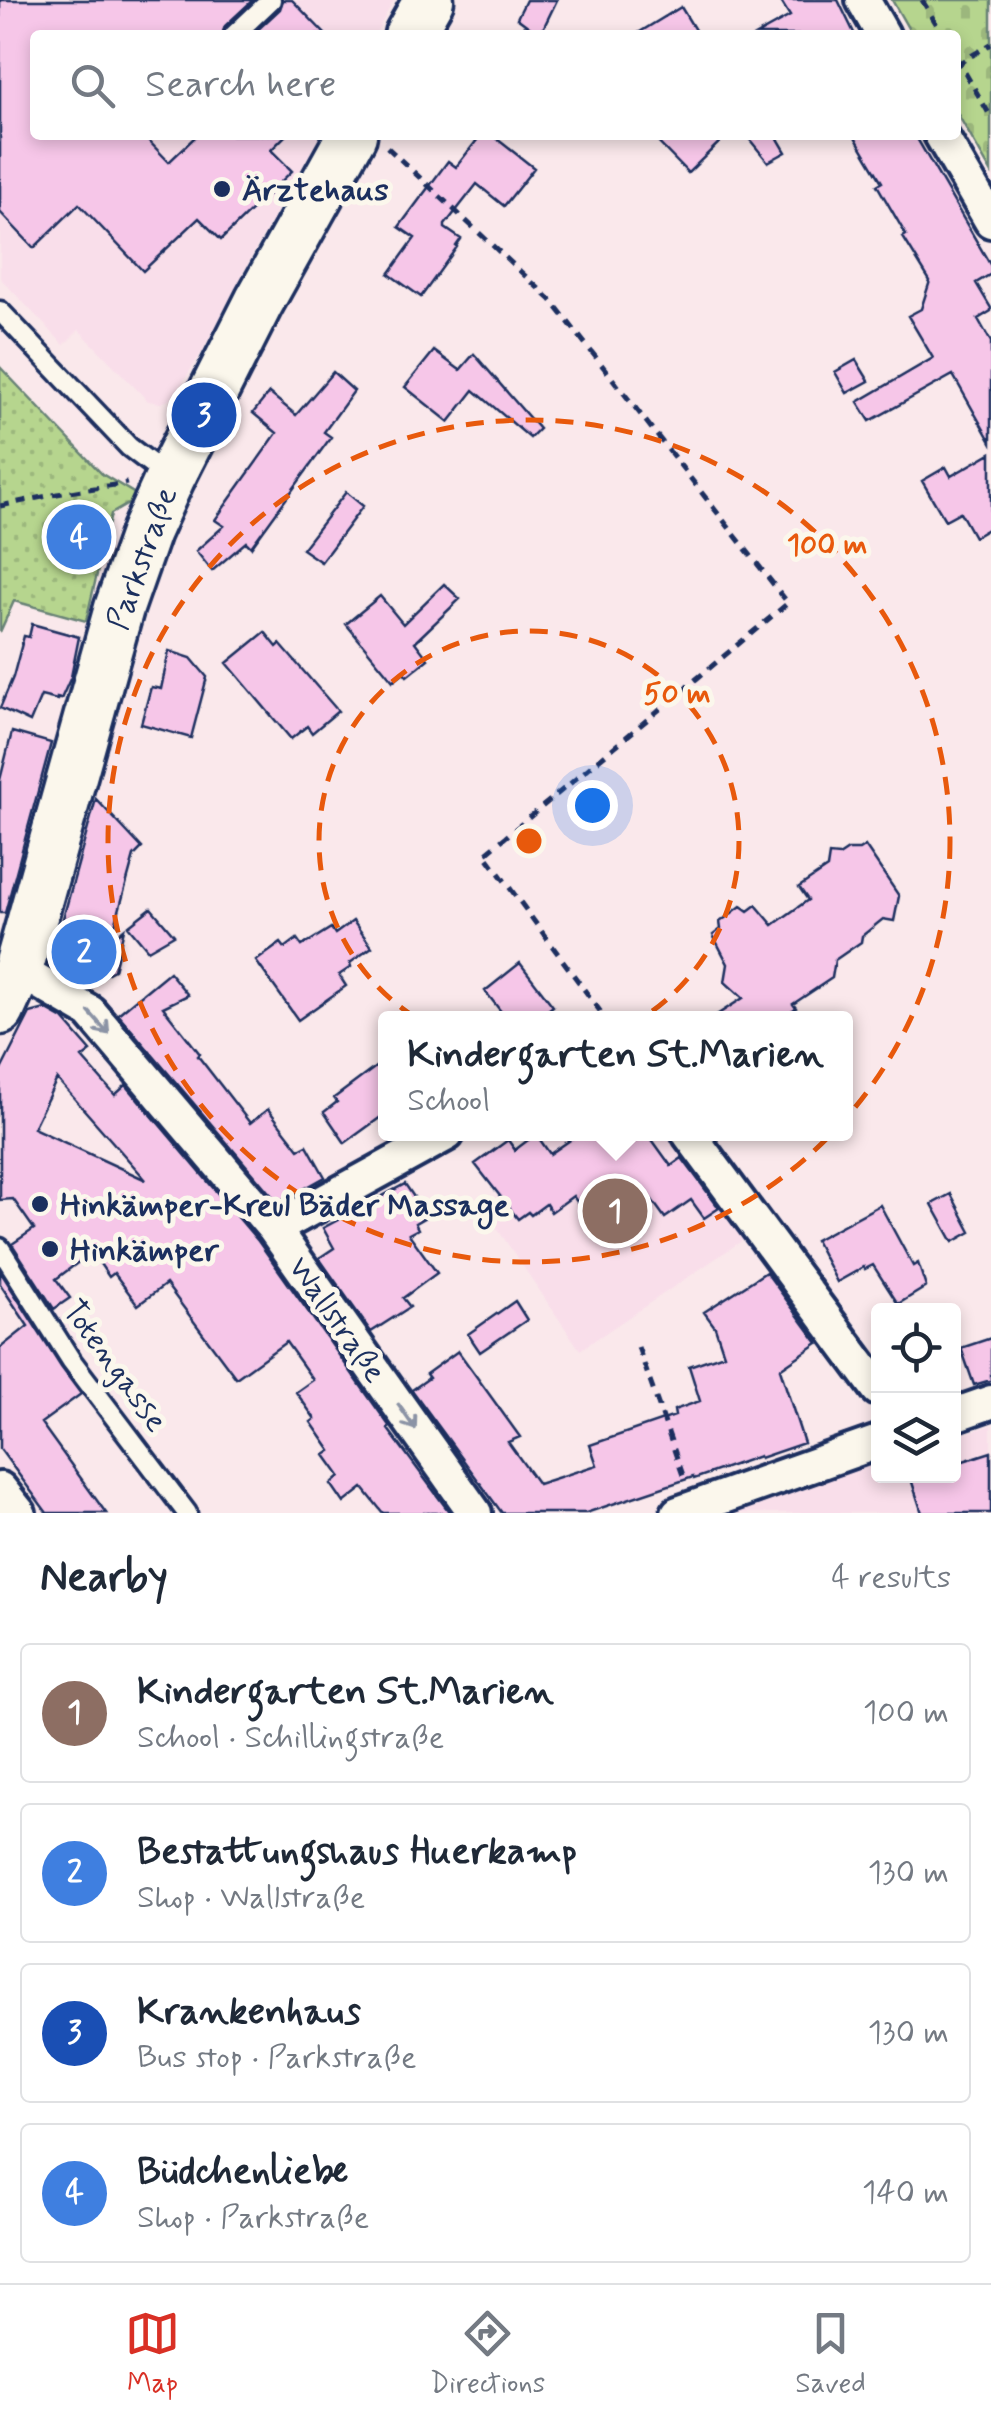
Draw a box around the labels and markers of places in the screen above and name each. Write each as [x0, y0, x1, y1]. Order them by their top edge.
place label: Ärztehaus [242, 170, 389, 212]
marker: Ärztehaus [211, 178, 233, 200]
pin: 3 [172, 378, 236, 452]
pin: 4 [46, 500, 112, 574]
centre of rings [511, 823, 547, 859]
pin: 2 [52, 914, 116, 990]
pin: 1 [582, 1174, 648, 1248]
place label: Hinkämper-Kreul Bäder Massage [60, 1185, 510, 1230]
marker: Hinkämper-Kreul Bäder Massage [29, 1193, 51, 1215]
place label: Hinkämper [70, 1230, 220, 1272]
marker: Hinkämper [39, 1238, 61, 1260]

